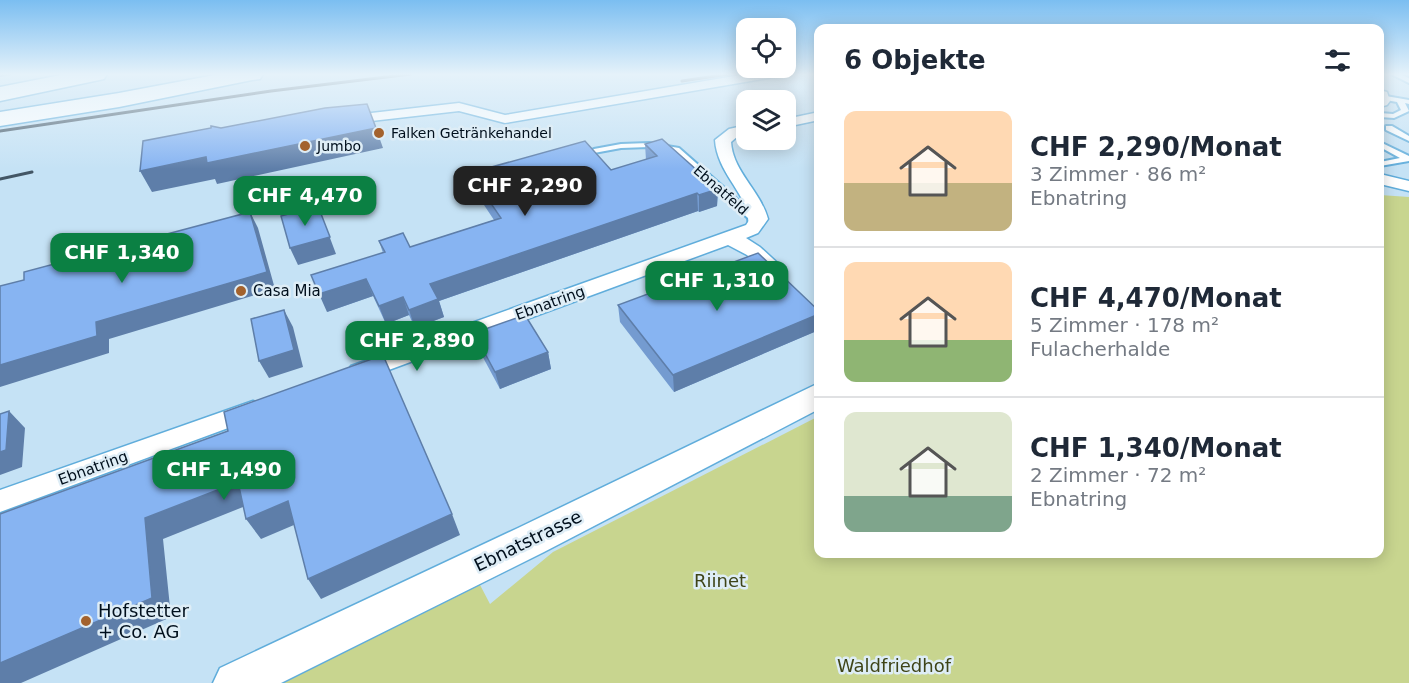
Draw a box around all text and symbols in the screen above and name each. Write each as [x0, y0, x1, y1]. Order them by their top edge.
map controls [736, 18, 796, 150]
button: locate [736, 18, 796, 78]
icon: filters [1321, 44, 1354, 77]
text: 6 Objekte [844, 45, 986, 75]
button: layers [736, 90, 796, 150]
place label: Falken Getränkehandel [391, 125, 552, 141]
marker: Falken Getränkehandel [372, 126, 386, 140]
text: CHF 2,290/Monat [1030, 132, 1282, 162]
icon: home [892, 135, 964, 207]
place label: Jumbo [316, 138, 361, 154]
marker: Jumbo [298, 139, 312, 153]
street label: Ebnatfeld [690, 162, 752, 218]
text: 3 Zimmer · 86 m² [1030, 162, 1206, 186]
pin: CHF 2,290 [456, 166, 594, 217]
text: CHF 2,290 [467, 173, 583, 197]
pin: CHF 4,470 [236, 176, 374, 227]
text: CHF 4,470 [247, 183, 363, 207]
text: Ebnatring [1030, 186, 1127, 210]
pin: CHF 1,340 [53, 233, 191, 284]
text: CHF 1,340 [64, 240, 180, 264]
pin: CHF 1,310 [648, 261, 786, 312]
text: CHF 1,310 [659, 268, 775, 292]
place label: Casa Mia [253, 282, 321, 300]
street label: Ebnatring [513, 282, 587, 324]
text: CHF 4,470/Monat [1030, 283, 1282, 313]
marker: Casa Mia [234, 284, 248, 298]
icon: home [892, 286, 964, 358]
text: 5 Zimmer · 178 m² [1030, 313, 1219, 337]
pin: CHF 2,890 [348, 321, 486, 372]
text: CHF 2,890 [359, 328, 475, 352]
text: Fulacherhalde [1030, 337, 1170, 361]
text: CHF 1,340/Monat [1030, 433, 1282, 463]
icon: home [892, 436, 964, 508]
street label: Ebnatring [56, 447, 130, 489]
pin: CHF 1,490 [155, 450, 293, 501]
text: CHF 1,490 [166, 457, 282, 481]
text: 2 Zimmer · 72 m² [1030, 463, 1206, 487]
text: Ebnatring [1030, 487, 1127, 511]
street label: Ebnatstrasse [471, 505, 585, 576]
park label: Riinet [694, 570, 746, 591]
place label: Hofstetter + Co. AG [98, 600, 190, 642]
marker: Hofstetter + Co. AG [79, 614, 93, 628]
park label: Waldfriedhof [837, 655, 952, 676]

